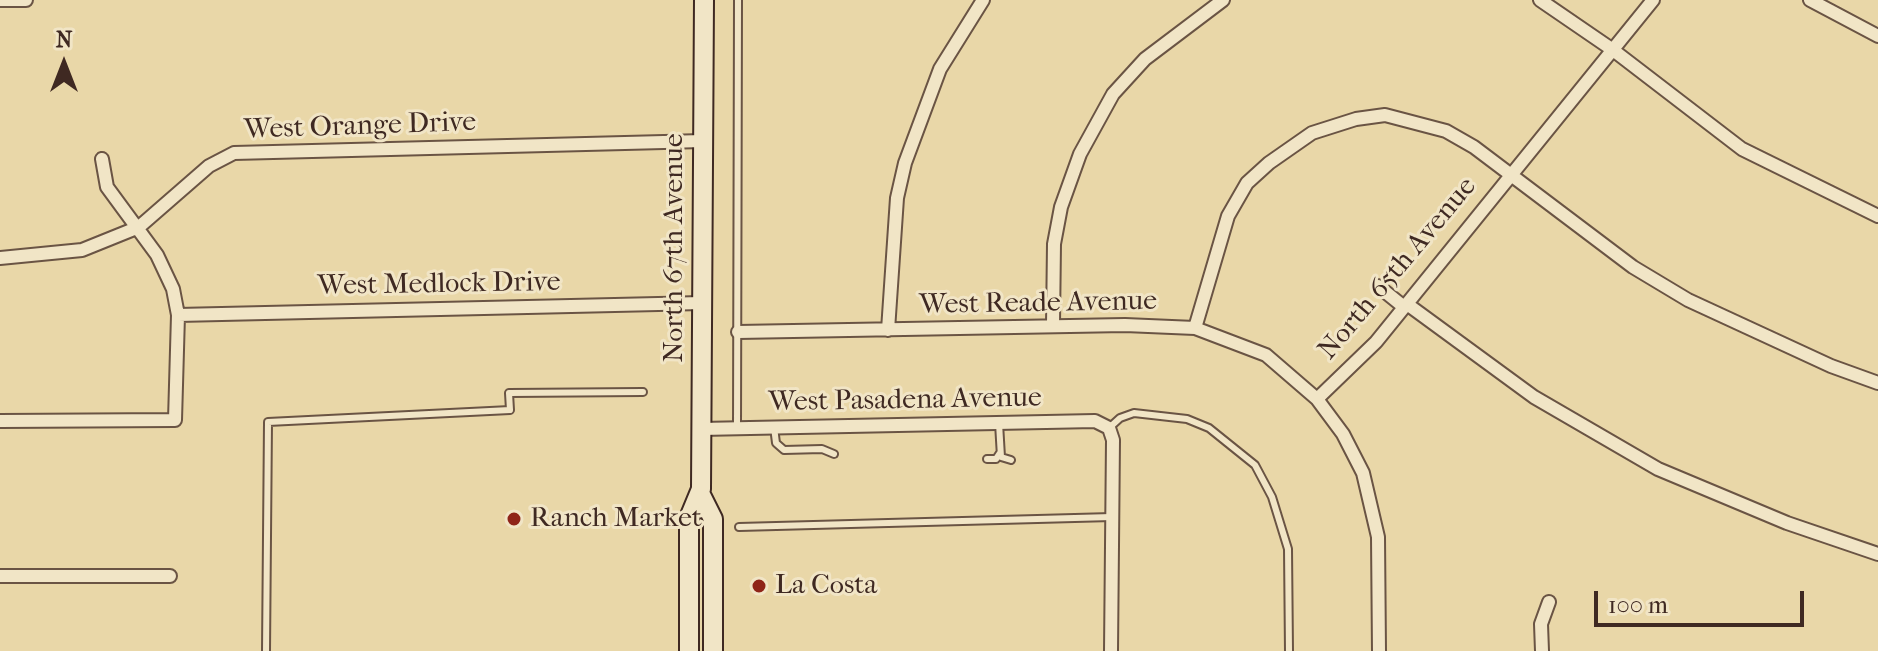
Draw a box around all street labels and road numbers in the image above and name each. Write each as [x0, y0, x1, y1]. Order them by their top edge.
street label: West Orange Drive [243, 106, 477, 148]
street label: North 67th Avenue [658, 133, 692, 363]
street label: North 65th Avenue [1312, 171, 1484, 367]
street label: West Medlock Drive [317, 266, 561, 304]
street label: West Reade Avenue [919, 285, 1157, 323]
street label: West Pasadena Avenue [768, 382, 1042, 420]

